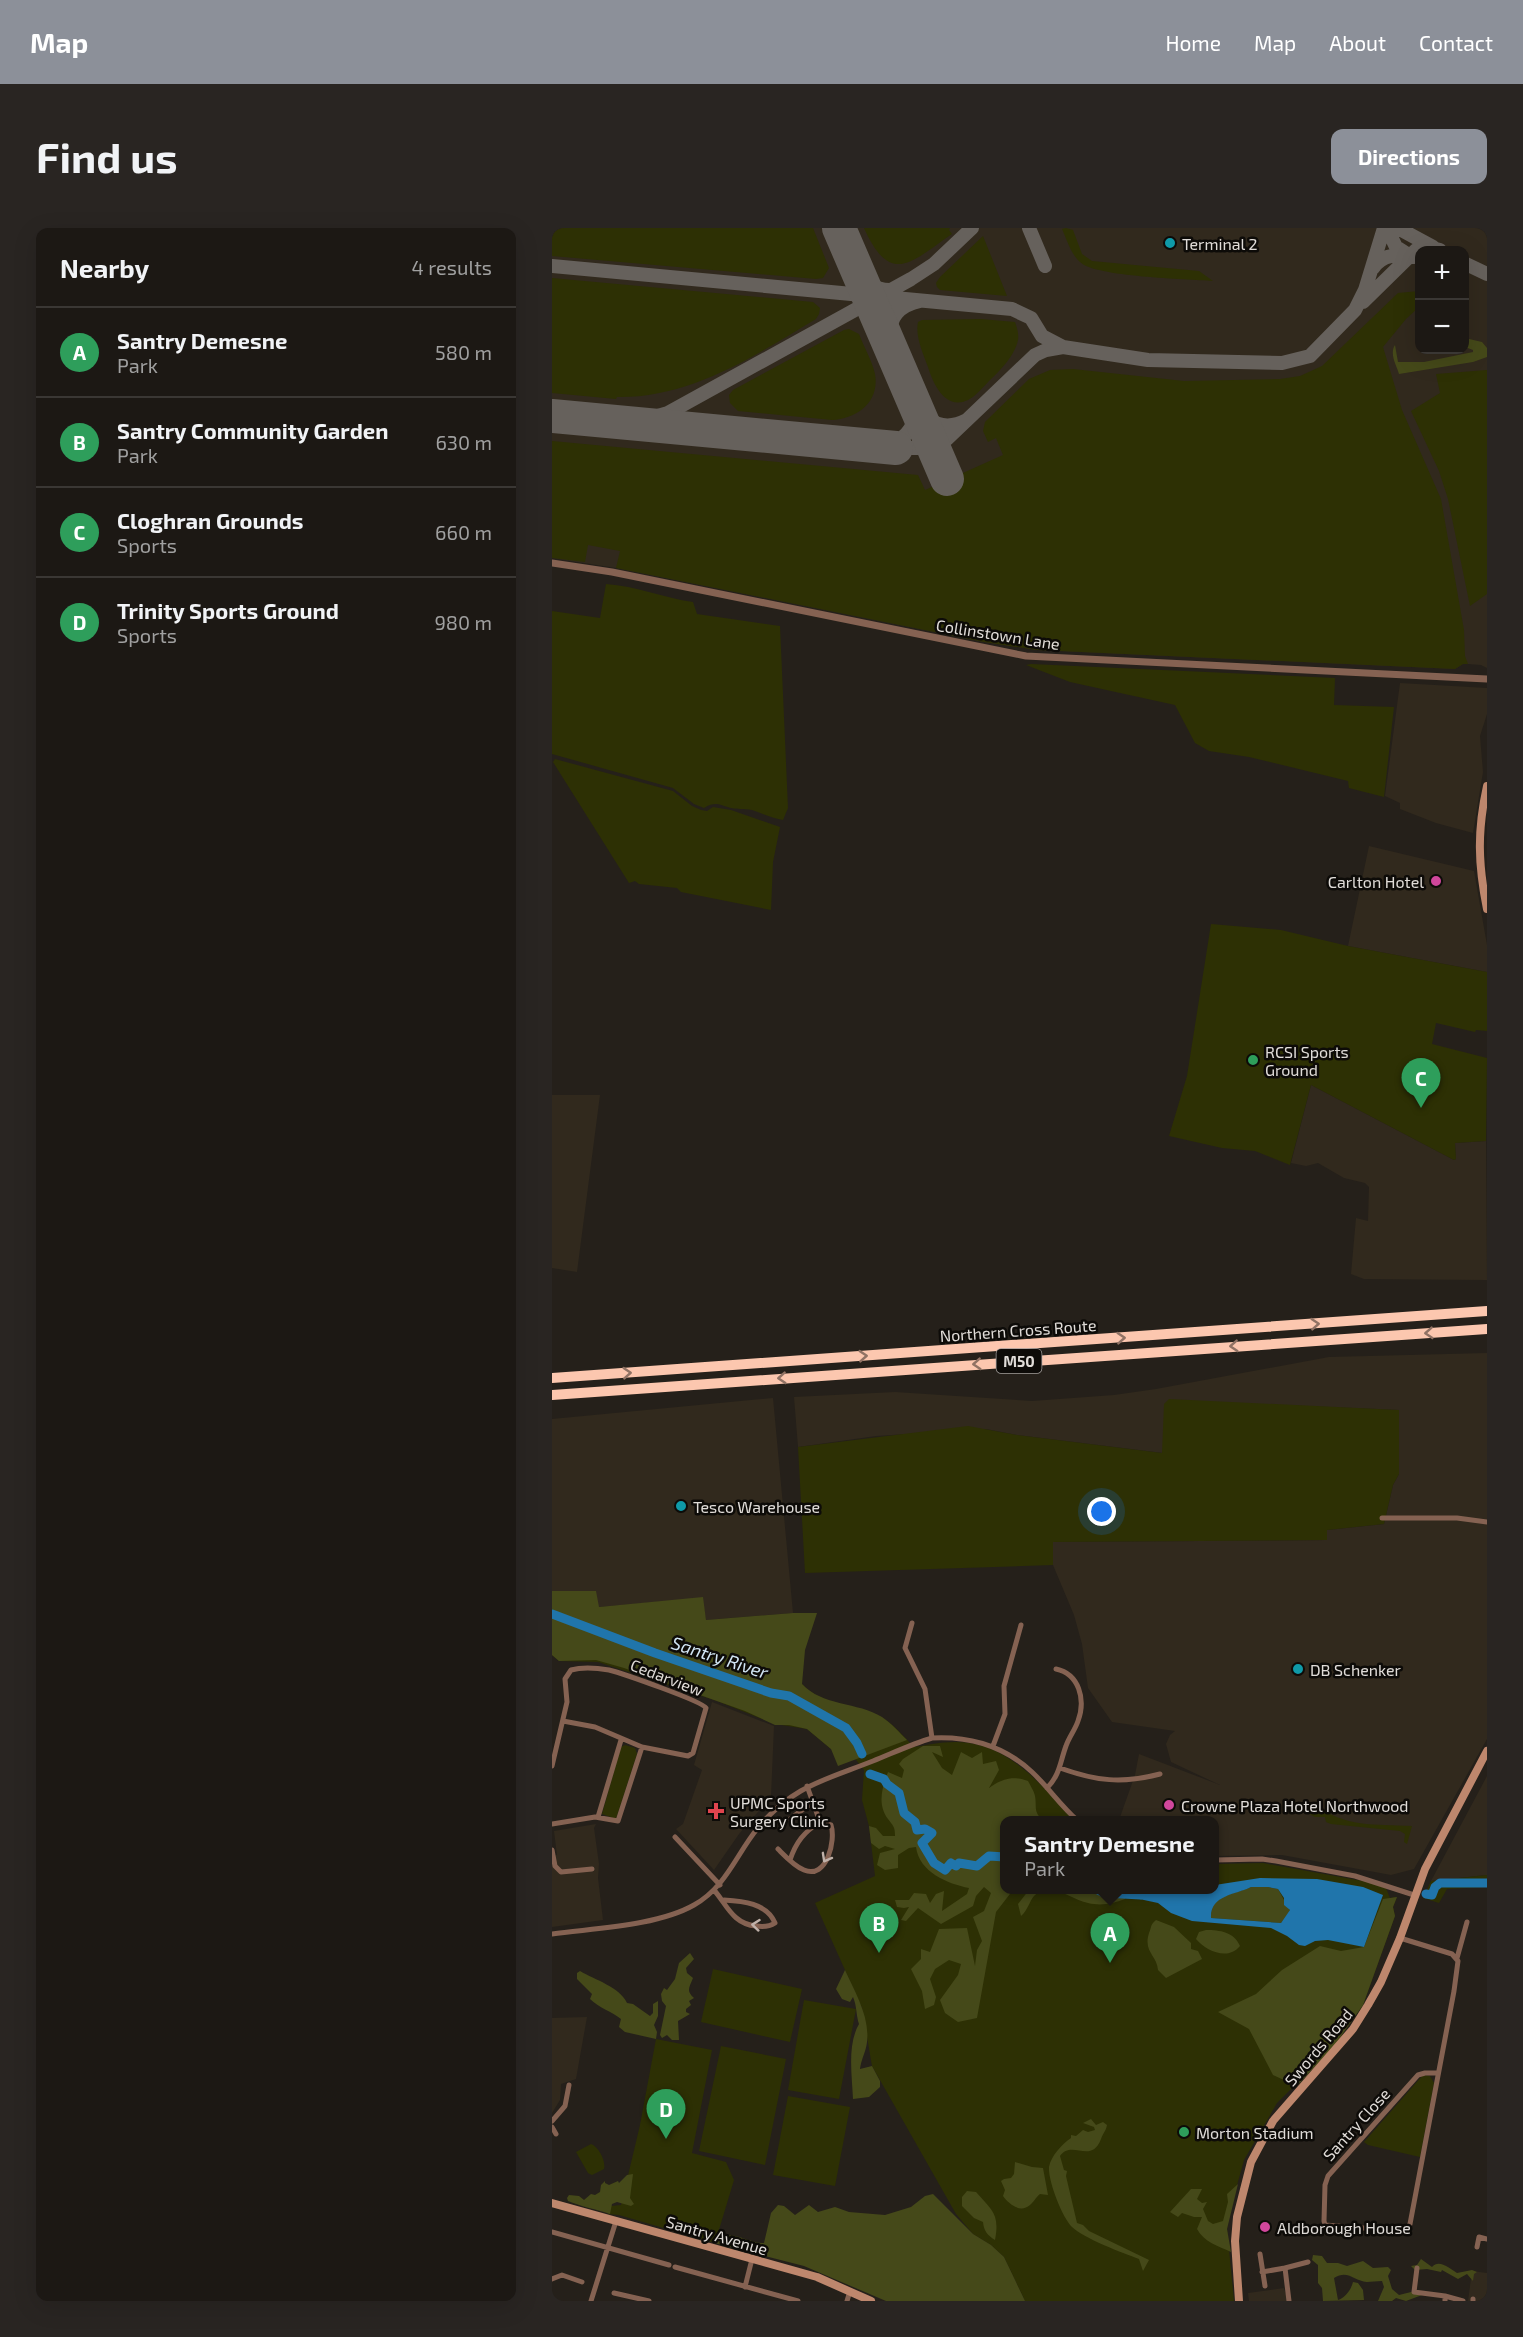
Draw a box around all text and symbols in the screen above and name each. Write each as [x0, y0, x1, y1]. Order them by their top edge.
text: Map [30, 25, 88, 59]
text: Home [1165, 30, 1221, 55]
text: Map [1254, 30, 1296, 55]
text: About [1329, 30, 1386, 55]
text: Contact [1419, 30, 1493, 55]
button: Directions [1331, 129, 1487, 184]
text: Find us [36, 131, 178, 181]
place label: Terminal 2 [1182, 234, 1258, 253]
marker: Terminal 2 [1163, 236, 1177, 250]
map controls [1415, 246, 1469, 354]
button: + [1415, 246, 1469, 300]
text: Nearby [60, 252, 149, 283]
text: 4 results [412, 255, 492, 279]
button: − [1415, 300, 1469, 354]
text: Santry Demesne [117, 327, 287, 353]
text: A [73, 340, 86, 364]
text: 580 m [435, 340, 492, 364]
text: Park [117, 353, 158, 377]
text: Santry Community Garden [117, 417, 388, 443]
text: B [73, 430, 86, 454]
text: 630 m [435, 430, 492, 454]
text: Park [117, 443, 158, 467]
text: Cloghran Grounds [117, 507, 304, 533]
text: C [74, 520, 85, 544]
text: 660 m [435, 520, 492, 544]
text: Sports [117, 533, 177, 557]
text: Trinity Sports Ground [117, 597, 339, 623]
text: D [73, 610, 86, 634]
text: 980 m [434, 610, 492, 634]
street label: Collinstown Lane [935, 615, 1061, 653]
text: Sports [117, 623, 177, 647]
place label: Carlton Hotel [1328, 872, 1424, 891]
marker: Carlton Hotel [1429, 874, 1443, 888]
place label: RCSI Sports Ground [1265, 1042, 1349, 1079]
marker: RCSI Sports Ground [1246, 1053, 1260, 1067]
pin: C [1402, 1058, 1440, 1108]
street label: Northern Cross Route [939, 1315, 1097, 1345]
one-way arrow [1311, 1318, 1320, 1331]
one-way arrow [1424, 1326, 1433, 1339]
one-way arrow [1116, 1331, 1125, 1344]
one-way arrow [1230, 1339, 1239, 1352]
road number: M50 [996, 1349, 1042, 1373]
one-way arrow [859, 1350, 868, 1363]
one-way arrow [972, 1357, 981, 1370]
one-way arrow [622, 1366, 631, 1379]
one-way arrow [778, 1372, 787, 1385]
place label: Tesco Warehouse [693, 1497, 820, 1516]
your location [1087, 1497, 1116, 1526]
marker: Tesco Warehouse [674, 1499, 688, 1513]
water label: Santry River [669, 1631, 772, 1683]
street label: Cedarview [628, 1654, 706, 1700]
place label: DB Schenker [1310, 1660, 1402, 1679]
marker: DB Schenker [1291, 1662, 1305, 1676]
place label: UPMC Sports Surgery Clinic [730, 1793, 829, 1830]
place label: Crowne Plaza Hotel Northwood [1181, 1796, 1409, 1815]
marker: Crowne Plaza Hotel Northwood [1162, 1798, 1176, 1812]
marker: UPMC Sports Surgery Clinic [707, 1802, 725, 1820]
popup [1000, 1816, 1219, 1894]
text: Santry Demesne [1024, 1830, 1195, 1856]
one-way arrow [822, 1852, 833, 1862]
text: Park [1024, 1856, 1065, 1880]
pin: B [860, 1904, 898, 1953]
pin: A [1090, 1914, 1130, 1963]
one-way arrow [752, 1919, 761, 1932]
street label: Swords Road [1280, 2004, 1356, 2090]
street label: Santry Close [1319, 2084, 1393, 2164]
pin: D [646, 2090, 686, 2139]
place label: Morton Stadium [1196, 2123, 1314, 2142]
marker: Morton Stadium [1177, 2125, 1191, 2139]
street label: Santry Avenue [664, 2211, 770, 2259]
place label: Aldborough House [1277, 2218, 1411, 2237]
marker: Aldborough House [1258, 2220, 1272, 2234]

